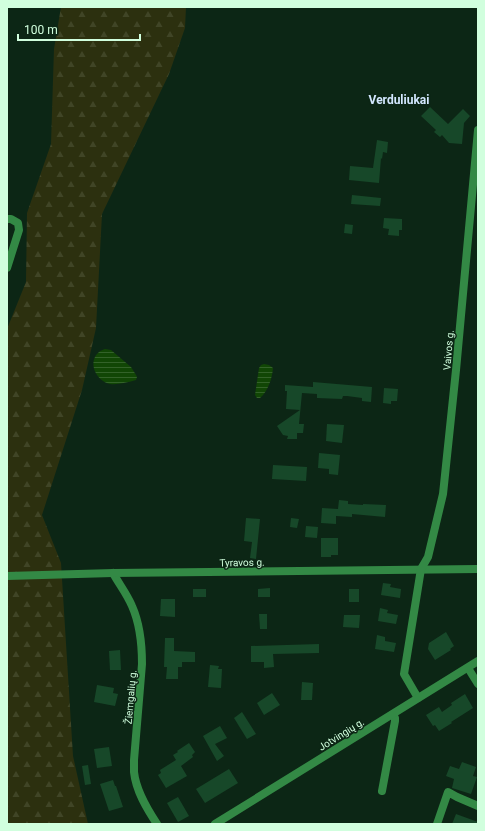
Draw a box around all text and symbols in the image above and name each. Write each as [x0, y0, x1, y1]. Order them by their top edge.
scale bar [18, 16, 140, 42]
text: 100 m [24, 23, 58, 37]
district label: Verduliukai [369, 93, 429, 107]
street label: Vaivos g. [441, 329, 456, 371]
street label: Tyravos g. [219, 557, 265, 568]
street label: Žiemgalių g. [122, 669, 138, 725]
street label: Jotvingių g. [316, 716, 366, 753]

